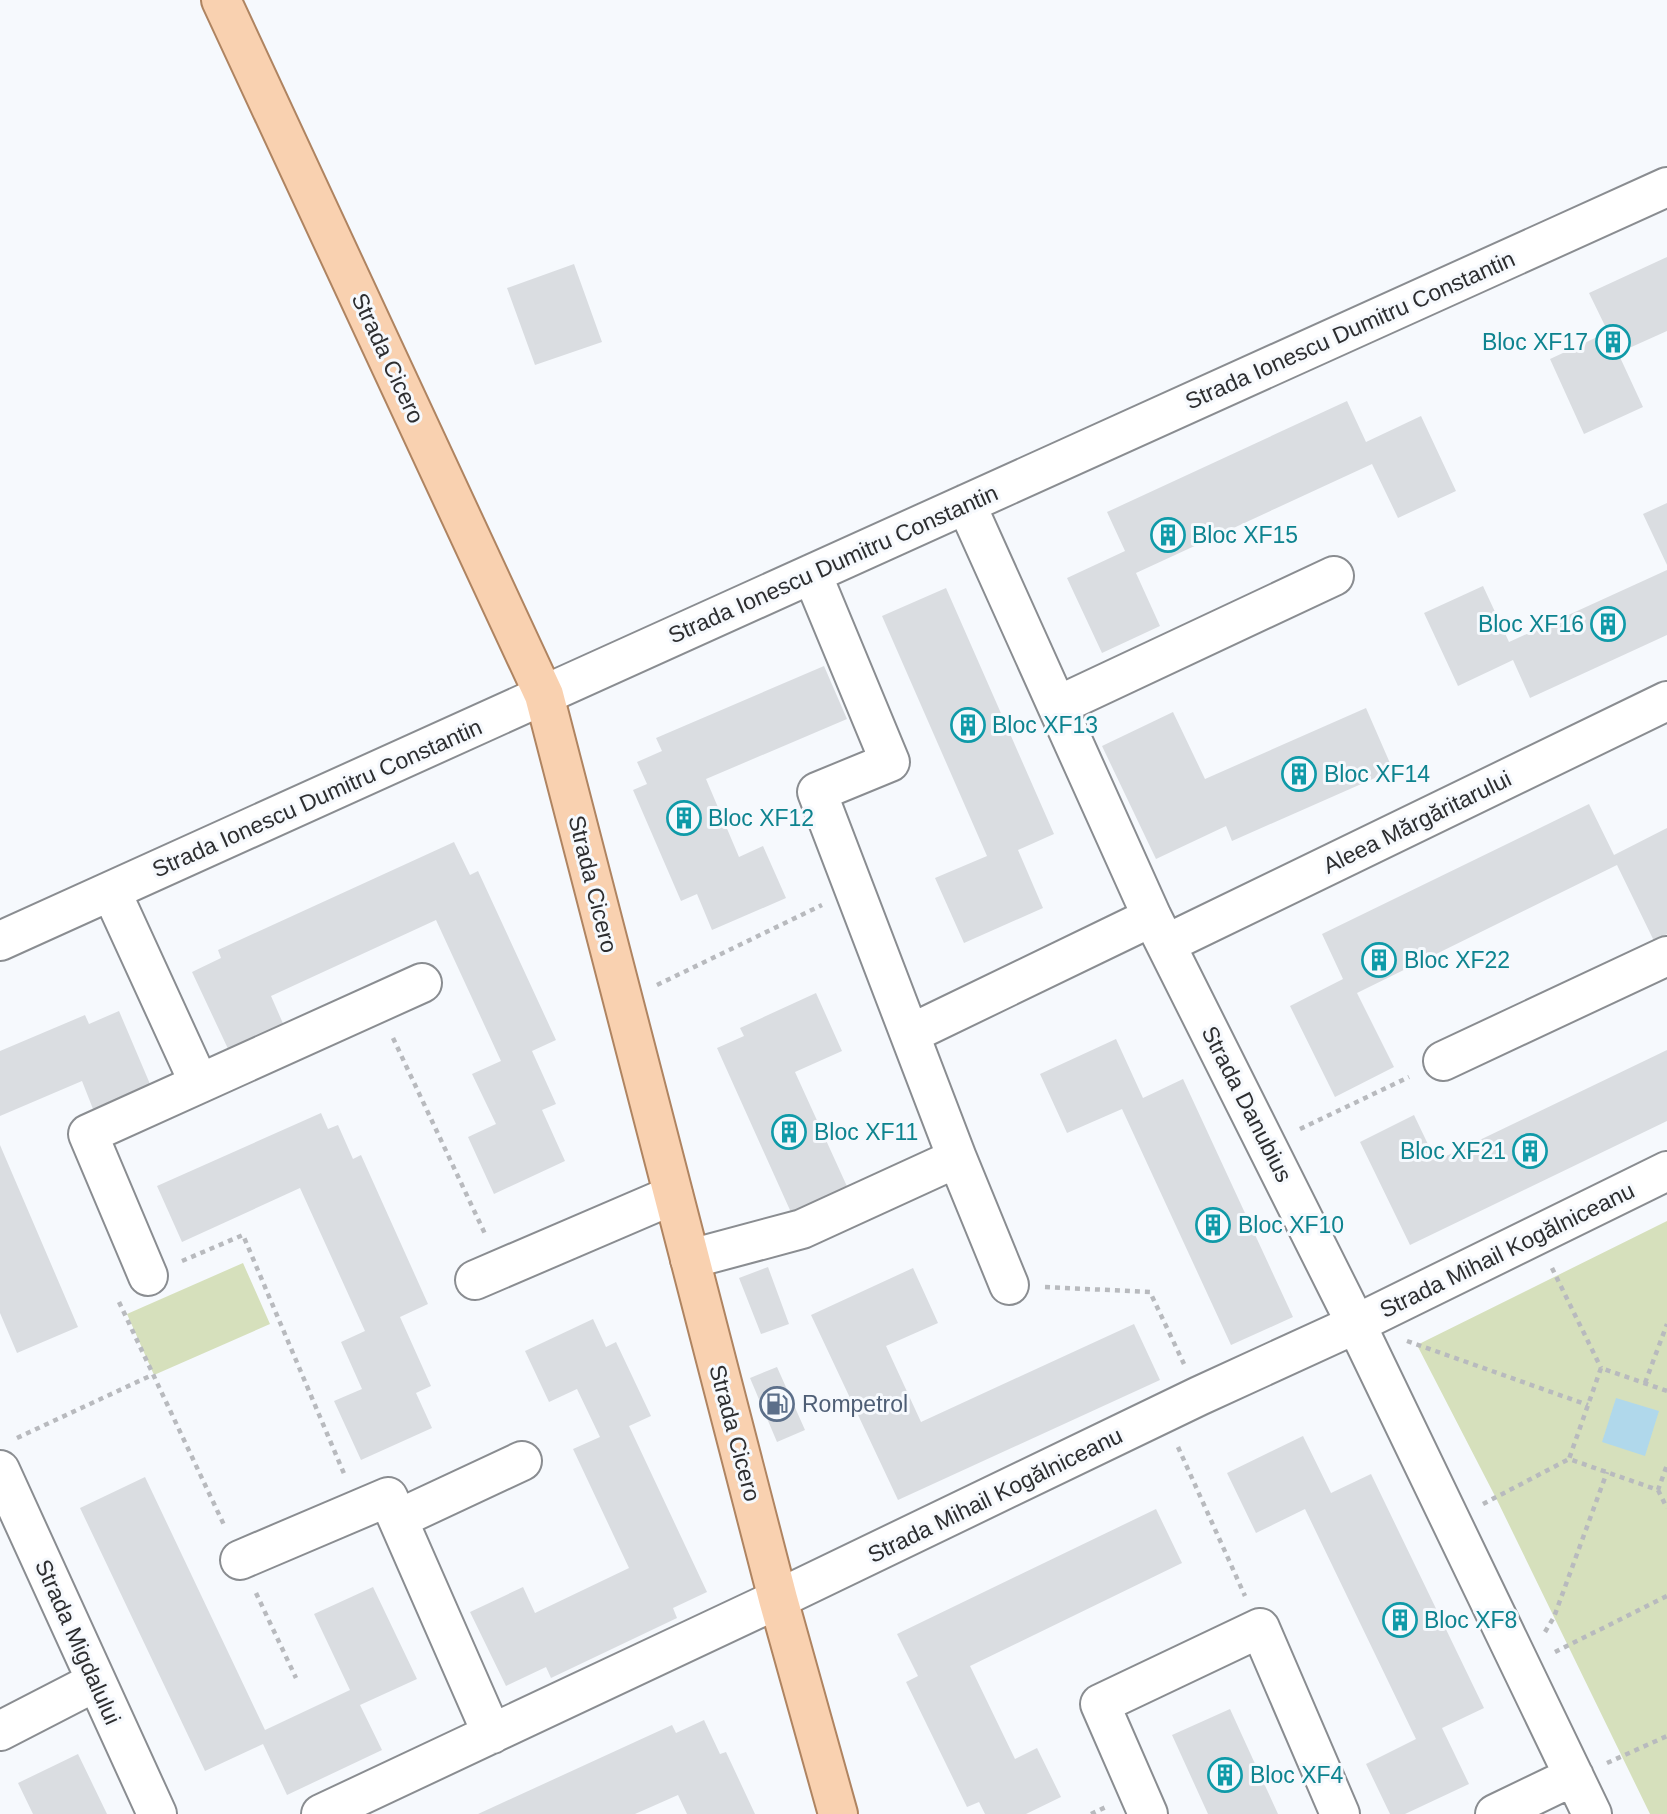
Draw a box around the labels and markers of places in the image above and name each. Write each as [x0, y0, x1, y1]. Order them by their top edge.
building icon: Bloc XF17 [1594, 323, 1632, 361]
place label: Bloc XF17 [1482, 329, 1588, 355]
building icon: Bloc XF15 [1149, 516, 1187, 554]
place label: Bloc XF15 [1192, 522, 1298, 548]
building icon: Bloc XF16 [1589, 605, 1627, 643]
place label: Bloc XF16 [1478, 611, 1584, 637]
building icon: Bloc XF13 [949, 706, 987, 744]
place label: Bloc XF13 [992, 712, 1098, 738]
building icon: Bloc XF14 [1280, 755, 1318, 793]
place label: Bloc XF14 [1324, 761, 1430, 787]
building icon: Bloc XF12 [665, 799, 703, 837]
place label: Bloc XF12 [708, 805, 814, 831]
building icon: Bloc XF22 [1360, 941, 1398, 979]
place label: Bloc XF22 [1404, 947, 1510, 973]
building icon: Bloc XF11 [770, 1113, 808, 1151]
place label: Bloc XF11 [814, 1119, 918, 1145]
building icon: Bloc XF21 [1511, 1132, 1549, 1170]
place label: Bloc XF21 [1400, 1138, 1506, 1164]
building icon: Bloc XF10 [1194, 1206, 1232, 1244]
place label: Bloc XF10 [1238, 1212, 1344, 1238]
fuel station icon: Rompetrol [758, 1385, 796, 1423]
place label: Rompetrol [802, 1391, 908, 1417]
building icon: Bloc XF8 [1381, 1601, 1419, 1639]
place label: Bloc XF8 [1424, 1607, 1517, 1633]
building icon: Bloc XF4 [1206, 1756, 1244, 1794]
place label: Bloc XF4 [1250, 1762, 1344, 1788]

